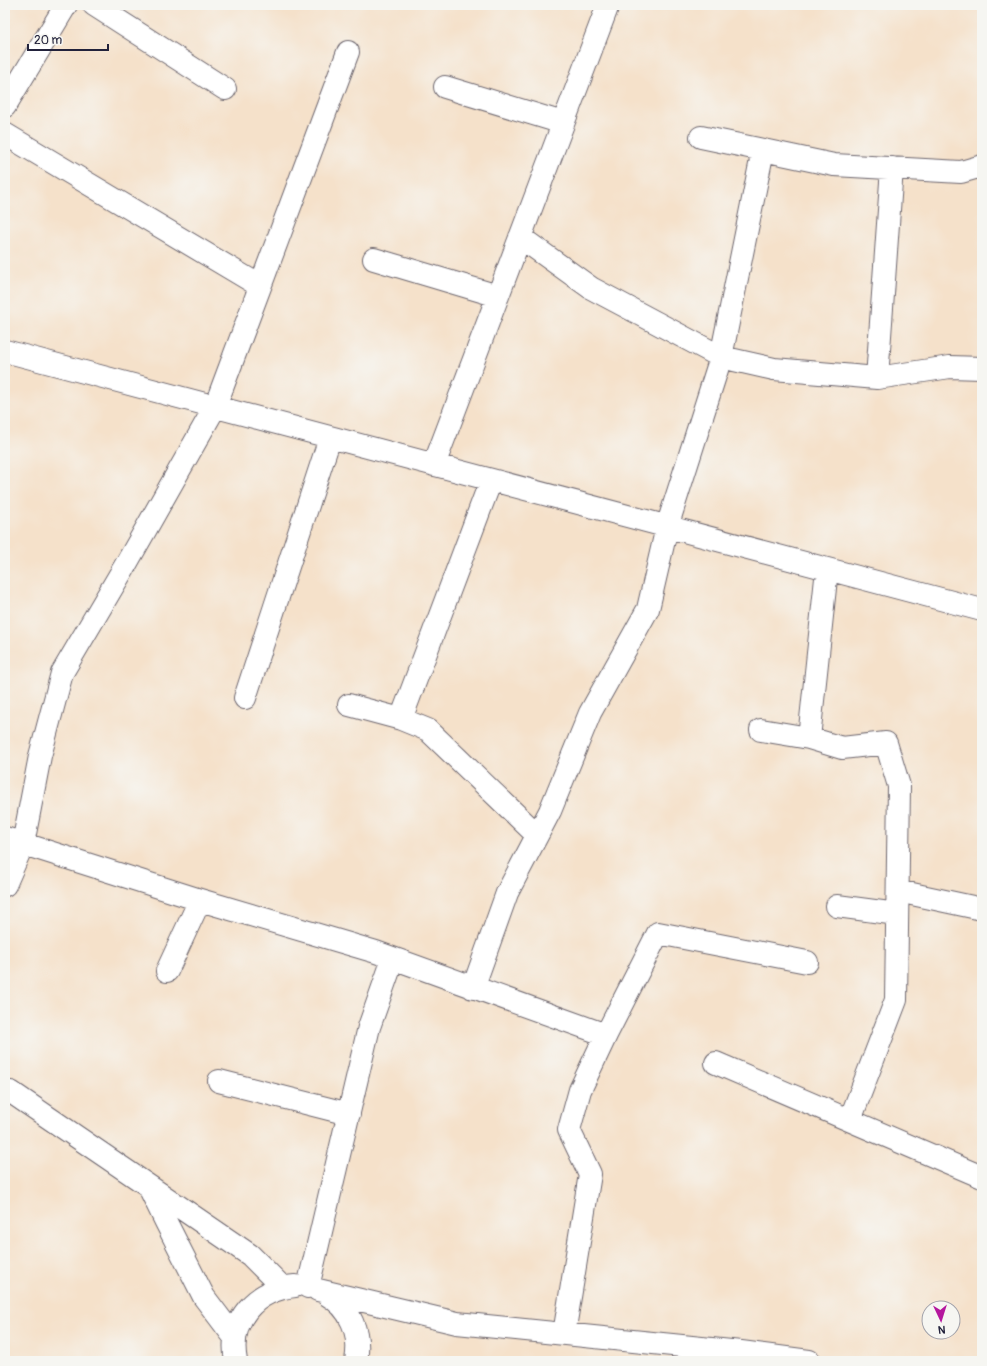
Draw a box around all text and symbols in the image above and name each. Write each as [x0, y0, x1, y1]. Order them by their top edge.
scale bar [28, 26, 108, 52]
text: 20 m [34, 33, 63, 48]
north arrow [921, 1300, 961, 1340]
text: N [937, 1323, 946, 1336]

